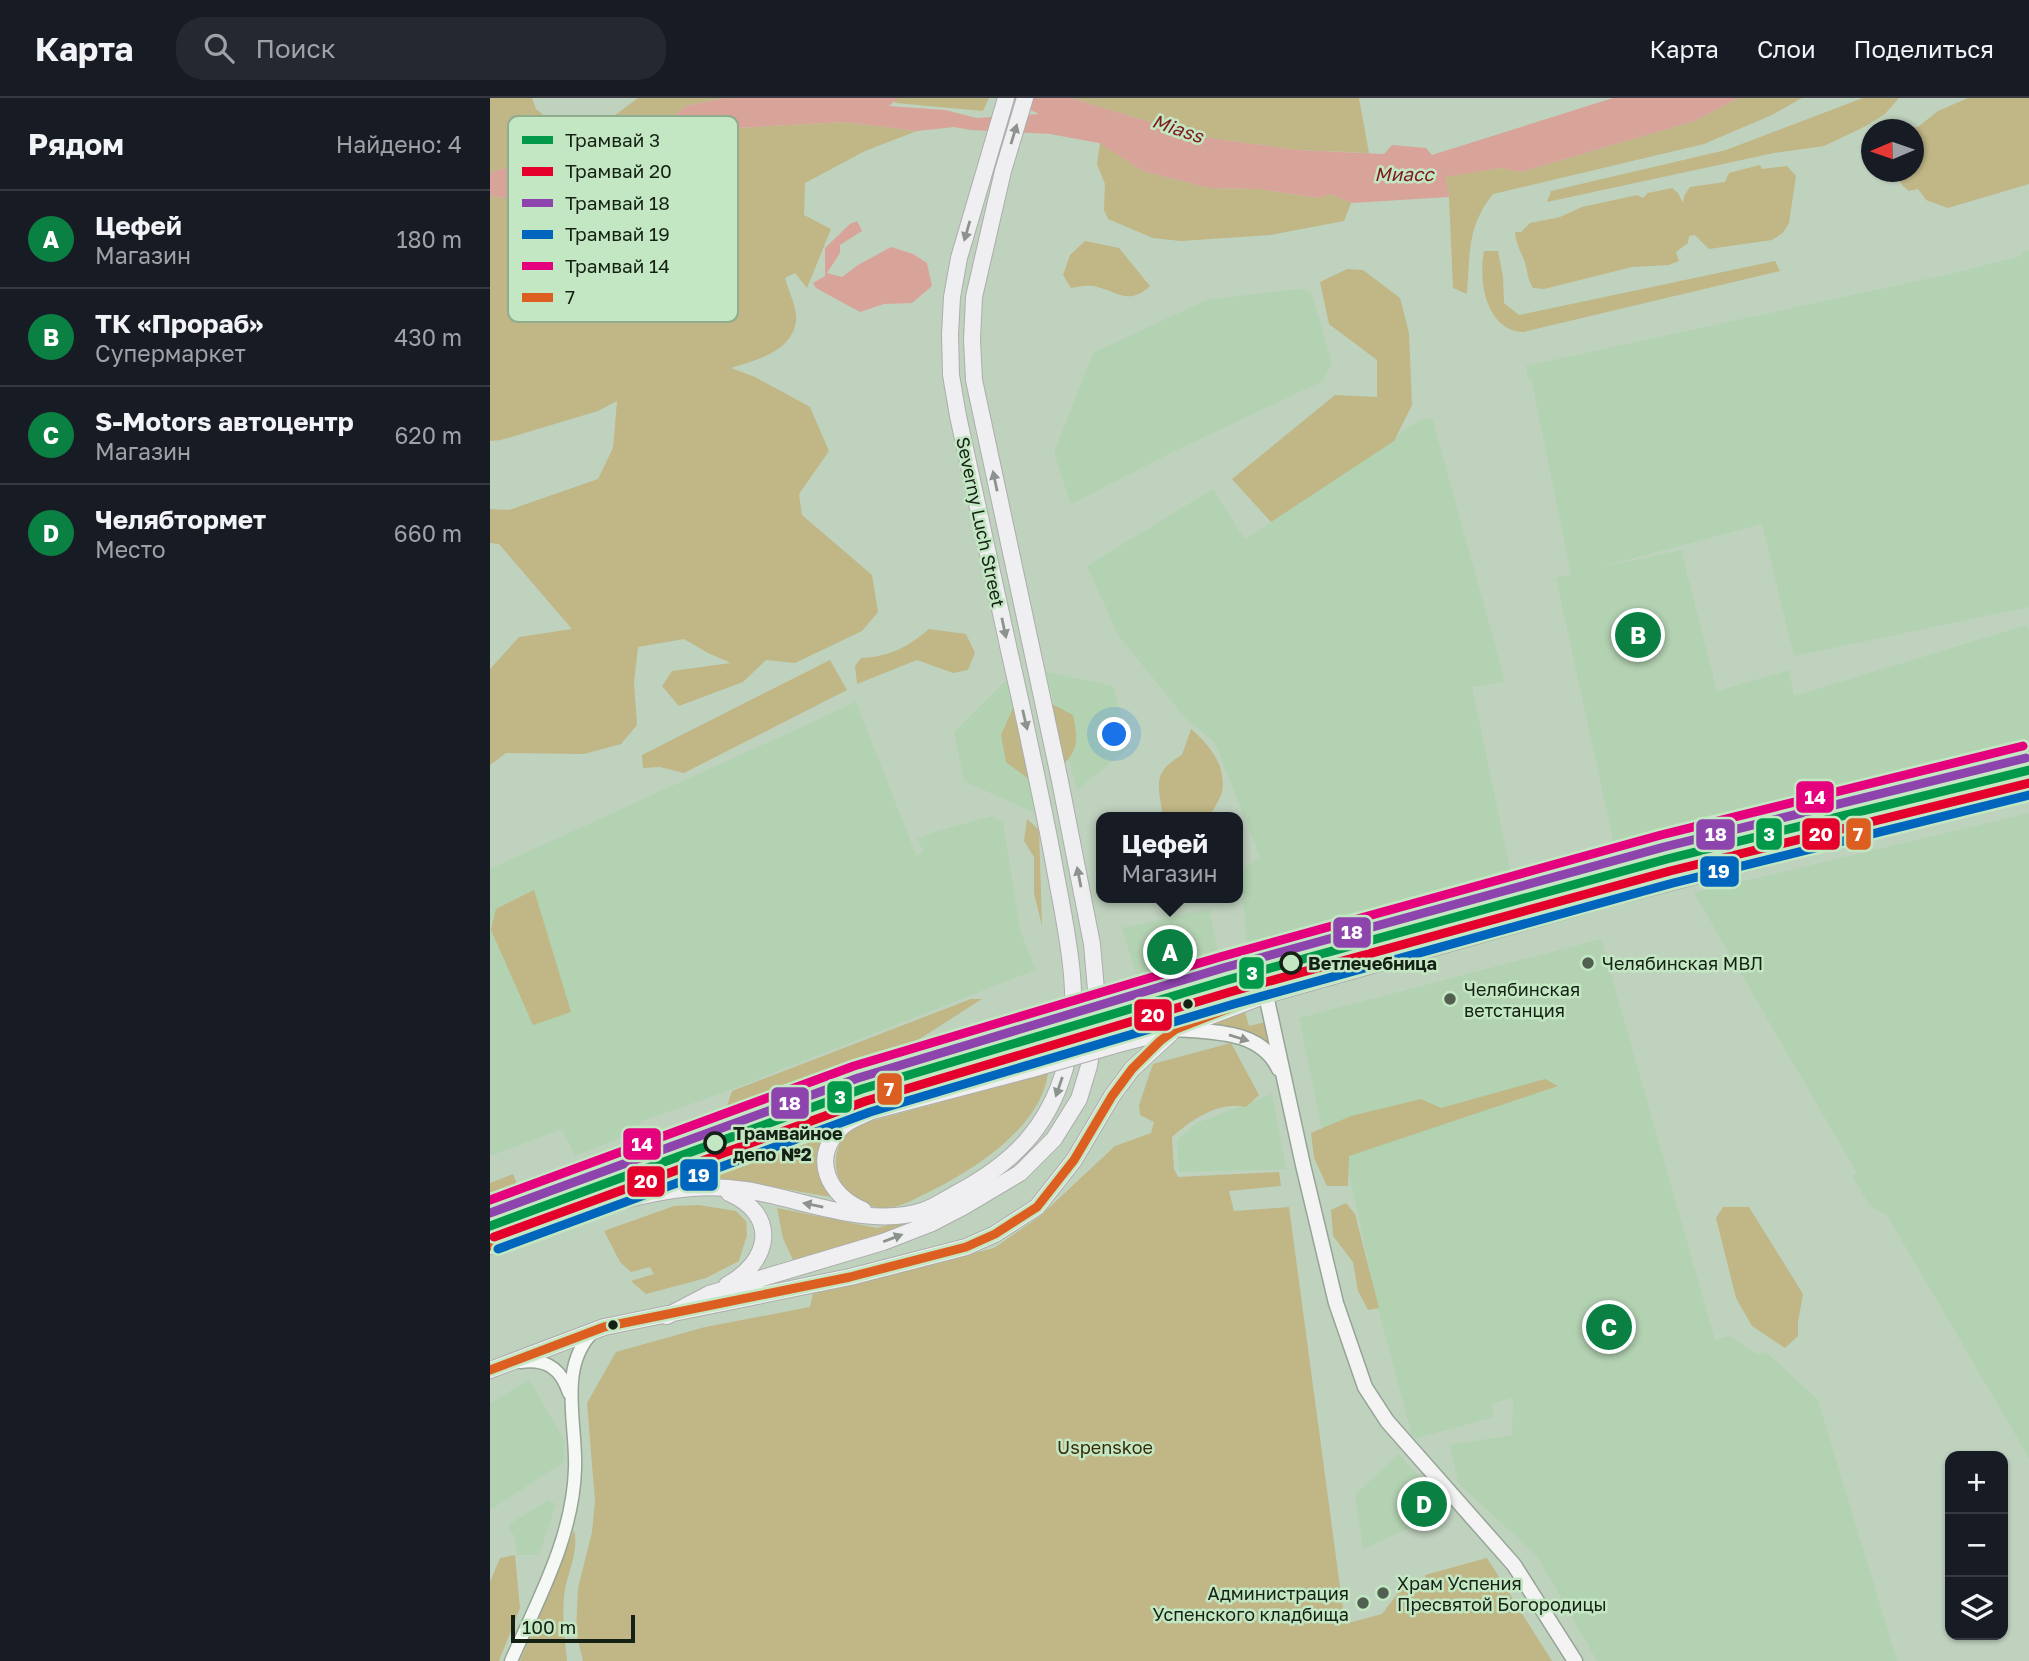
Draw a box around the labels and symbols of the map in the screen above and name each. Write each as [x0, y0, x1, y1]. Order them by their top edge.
water label: Miass [1150, 109, 1207, 148]
legend [508, 116, 738, 322]
north arrow [1861, 119, 1924, 182]
one-way arrow [1009, 124, 1019, 145]
text: Трамвай 3 [565, 128, 660, 151]
text: Трамвай 20 [565, 159, 672, 182]
water label: Миасс [1374, 162, 1435, 185]
text: Трамвай 18 [565, 191, 670, 214]
one-way arrow [961, 221, 971, 242]
text: Трамвай 19 [565, 222, 670, 245]
text: Трамвай 14 [565, 254, 670, 277]
text: 7 [565, 285, 575, 308]
street label: Severny Luch Street [952, 435, 1010, 609]
one-way arrow [989, 470, 1000, 492]
pin: B [1615, 609, 1661, 661]
one-way arrow [999, 617, 1010, 639]
one-way arrow [1019, 709, 1030, 731]
your location [1097, 717, 1131, 751]
line badge: 14 [1795, 780, 1835, 814]
text: 14 [1804, 785, 1826, 808]
line badge: 3 [1755, 817, 1783, 851]
line badge: 20 [1801, 817, 1841, 851]
line badge: 7 [1845, 817, 1872, 851]
line badge: 18 [1695, 818, 1736, 851]
text: 18 [1705, 822, 1727, 845]
text: 3 [1763, 822, 1775, 845]
text: 20 [1809, 822, 1833, 845]
text: 7 [1853, 822, 1863, 845]
line badge: 19 [1699, 855, 1740, 888]
text: 19 [1708, 859, 1730, 882]
one-way arrow [1074, 866, 1085, 888]
line badge: 18 [1332, 916, 1372, 949]
text: 18 [1341, 920, 1363, 943]
pin: A [1147, 926, 1193, 978]
marker: Ветлечебница [1280, 952, 1302, 974]
place label: Ветлечебница [1308, 952, 1437, 974]
place label: Челябинская МВЛ [1602, 952, 1763, 974]
marker: Челябинская МВЛ [1580, 955, 1596, 971]
line badge: 3 [1238, 956, 1265, 990]
text: 3 [1246, 961, 1258, 984]
place label: Челябинская ветстанция [1464, 978, 1580, 1021]
marker: Челябинская ветстанция [1442, 991, 1458, 1007]
unlabelled marker [1181, 997, 1195, 1011]
line badge: 20 [1133, 998, 1173, 1032]
text: 20 [1141, 1003, 1165, 1026]
one-way arrow [1229, 1033, 1250, 1043]
line badge: 7 [876, 1072, 903, 1106]
one-way arrow [1053, 1076, 1064, 1097]
text: 7 [884, 1077, 894, 1100]
line badge: 3 [826, 1080, 853, 1114]
text: 3 [834, 1085, 846, 1108]
line badge: 18 [770, 1086, 810, 1120]
text: 18 [779, 1091, 801, 1114]
place label: Трамвайное депо №2 [733, 1122, 843, 1165]
line badge: 14 [622, 1127, 662, 1161]
text: 14 [631, 1132, 653, 1155]
marker: Трамвайное депо №2 [704, 1132, 726, 1154]
line badge: 19 [679, 1158, 719, 1192]
text: 19 [688, 1163, 710, 1186]
line badge: 20 [626, 1165, 666, 1198]
text: 20 [634, 1169, 658, 1192]
one-way arrow [802, 1199, 824, 1210]
one-way arrow [882, 1232, 903, 1243]
pin: C [1586, 1301, 1632, 1353]
unlabelled marker [606, 1318, 620, 1332]
park label: Uspenskoe [1057, 1436, 1153, 1458]
pin: D [1401, 1478, 1447, 1530]
place label: Храм Успения Пресвятой Богородицы [1397, 1572, 1607, 1615]
place label: Администрация Успенского кладбища [1153, 1582, 1349, 1625]
marker: Храм Успения Пресвятой Богородицы [1375, 1585, 1391, 1601]
marker: Администрация Успенского кладбища [1355, 1595, 1371, 1611]
scale bar [511, 1612, 635, 1644]

